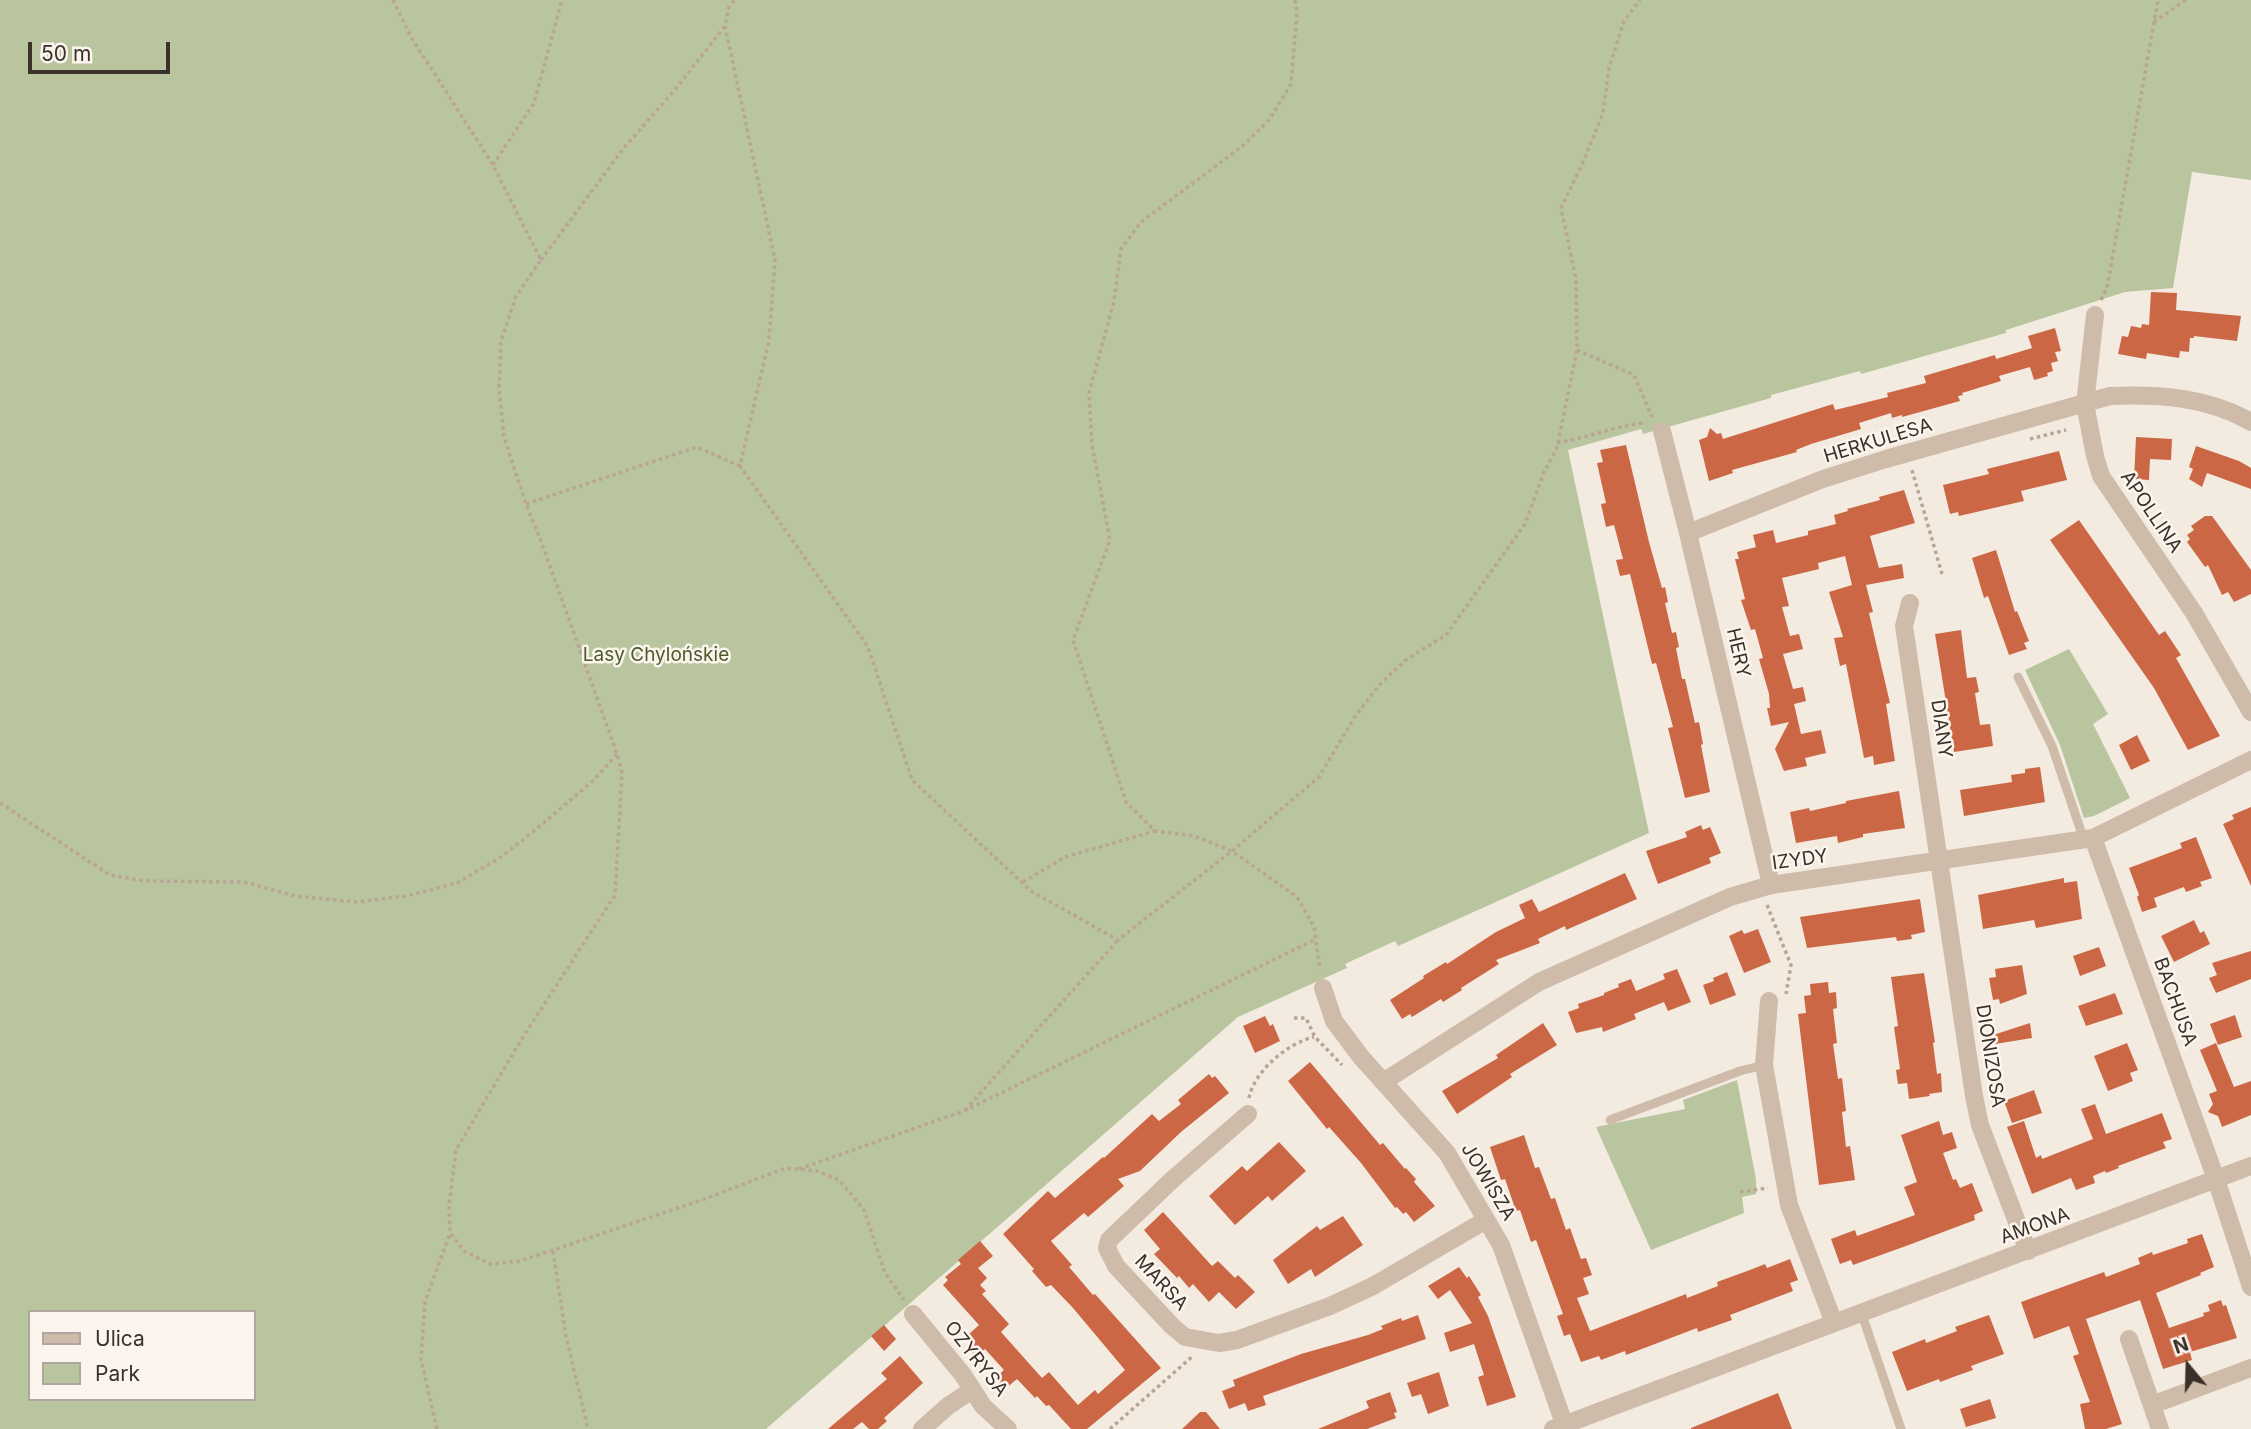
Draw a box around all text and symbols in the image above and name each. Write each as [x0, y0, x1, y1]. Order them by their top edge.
scale bar [32, 28, 173, 72]
text: 50 m [41, 41, 91, 66]
street label: HERKULESA [1821, 414, 1935, 468]
street label: APOLLINA [2115, 467, 2187, 557]
street label: HERY [1721, 626, 1755, 680]
park label: Lasy Chylońskie [583, 644, 729, 666]
street label: DIANY [1926, 698, 1956, 760]
street label: IZYDY [1771, 845, 1829, 875]
street label: BACHUSA [2148, 955, 2202, 1049]
street label: DIONIZOSA [1971, 1003, 2009, 1109]
street label: JOWISZA [1456, 1139, 1520, 1225]
street label: AMONA [1997, 1203, 2073, 1249]
street label: MARSA [1130, 1250, 1192, 1316]
legend [28, 1310, 256, 1401]
street label: OZYRYSA [940, 1317, 1012, 1401]
text: Ulica [95, 1326, 145, 1351]
north arrow [2153, 1331, 2223, 1401]
text: N [2170, 1332, 2192, 1359]
text: Park [95, 1361, 140, 1386]

